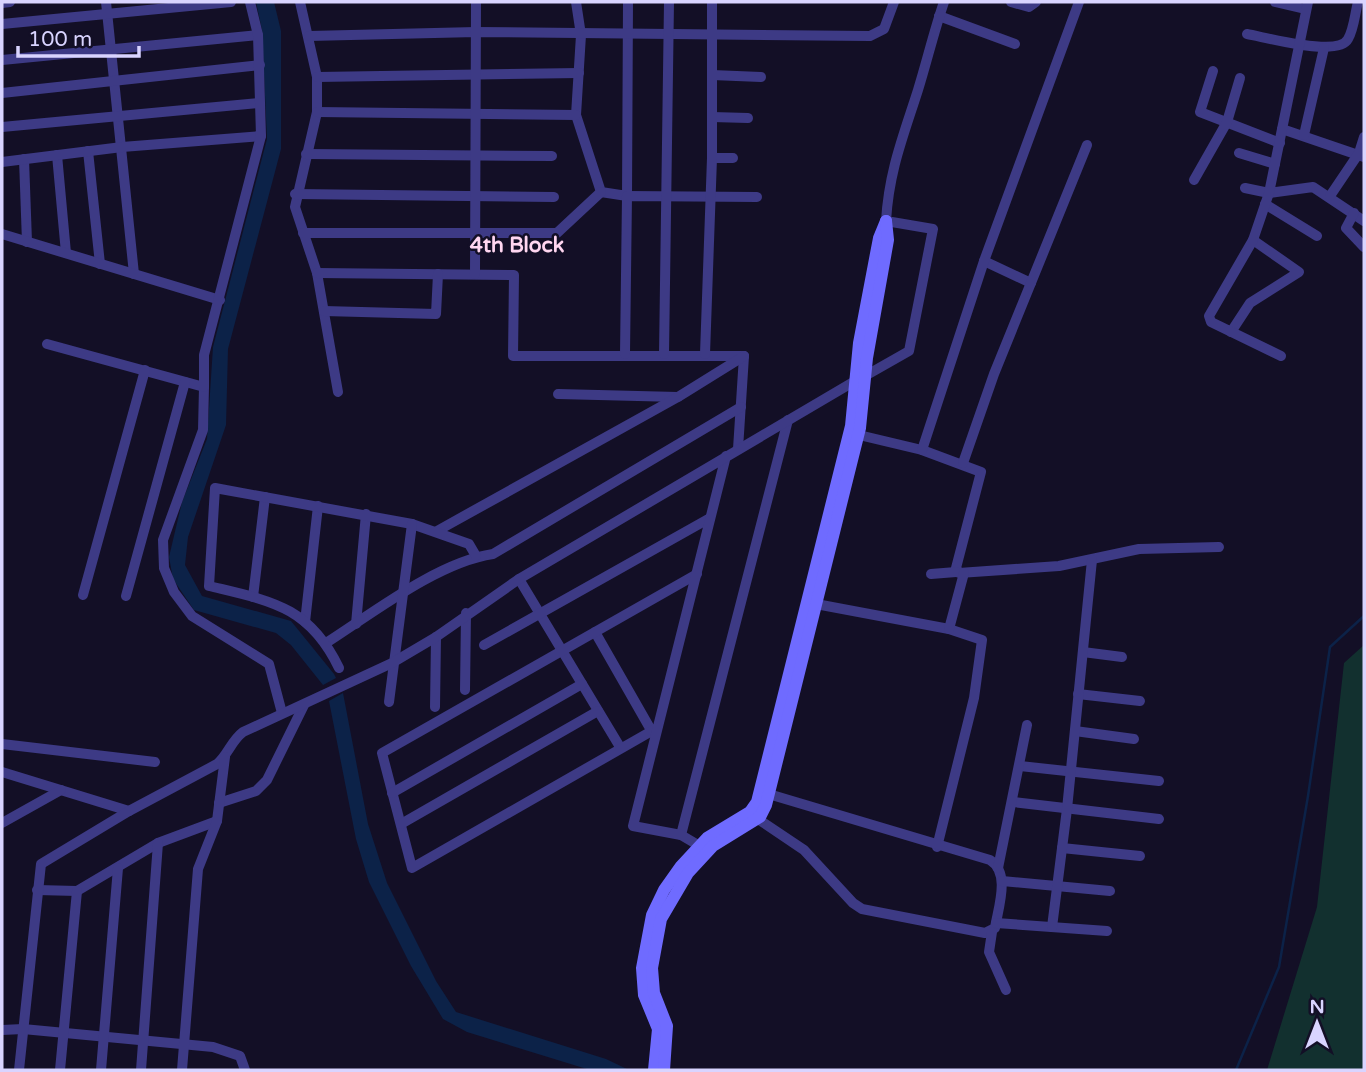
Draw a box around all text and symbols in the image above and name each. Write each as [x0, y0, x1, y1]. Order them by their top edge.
scale bar [18, 14, 138, 58]
text: 100 m [28, 27, 92, 52]
district label: 4th Block [470, 233, 565, 258]
north arrow [1282, 988, 1352, 1058]
text: N [1309, 996, 1325, 1018]

